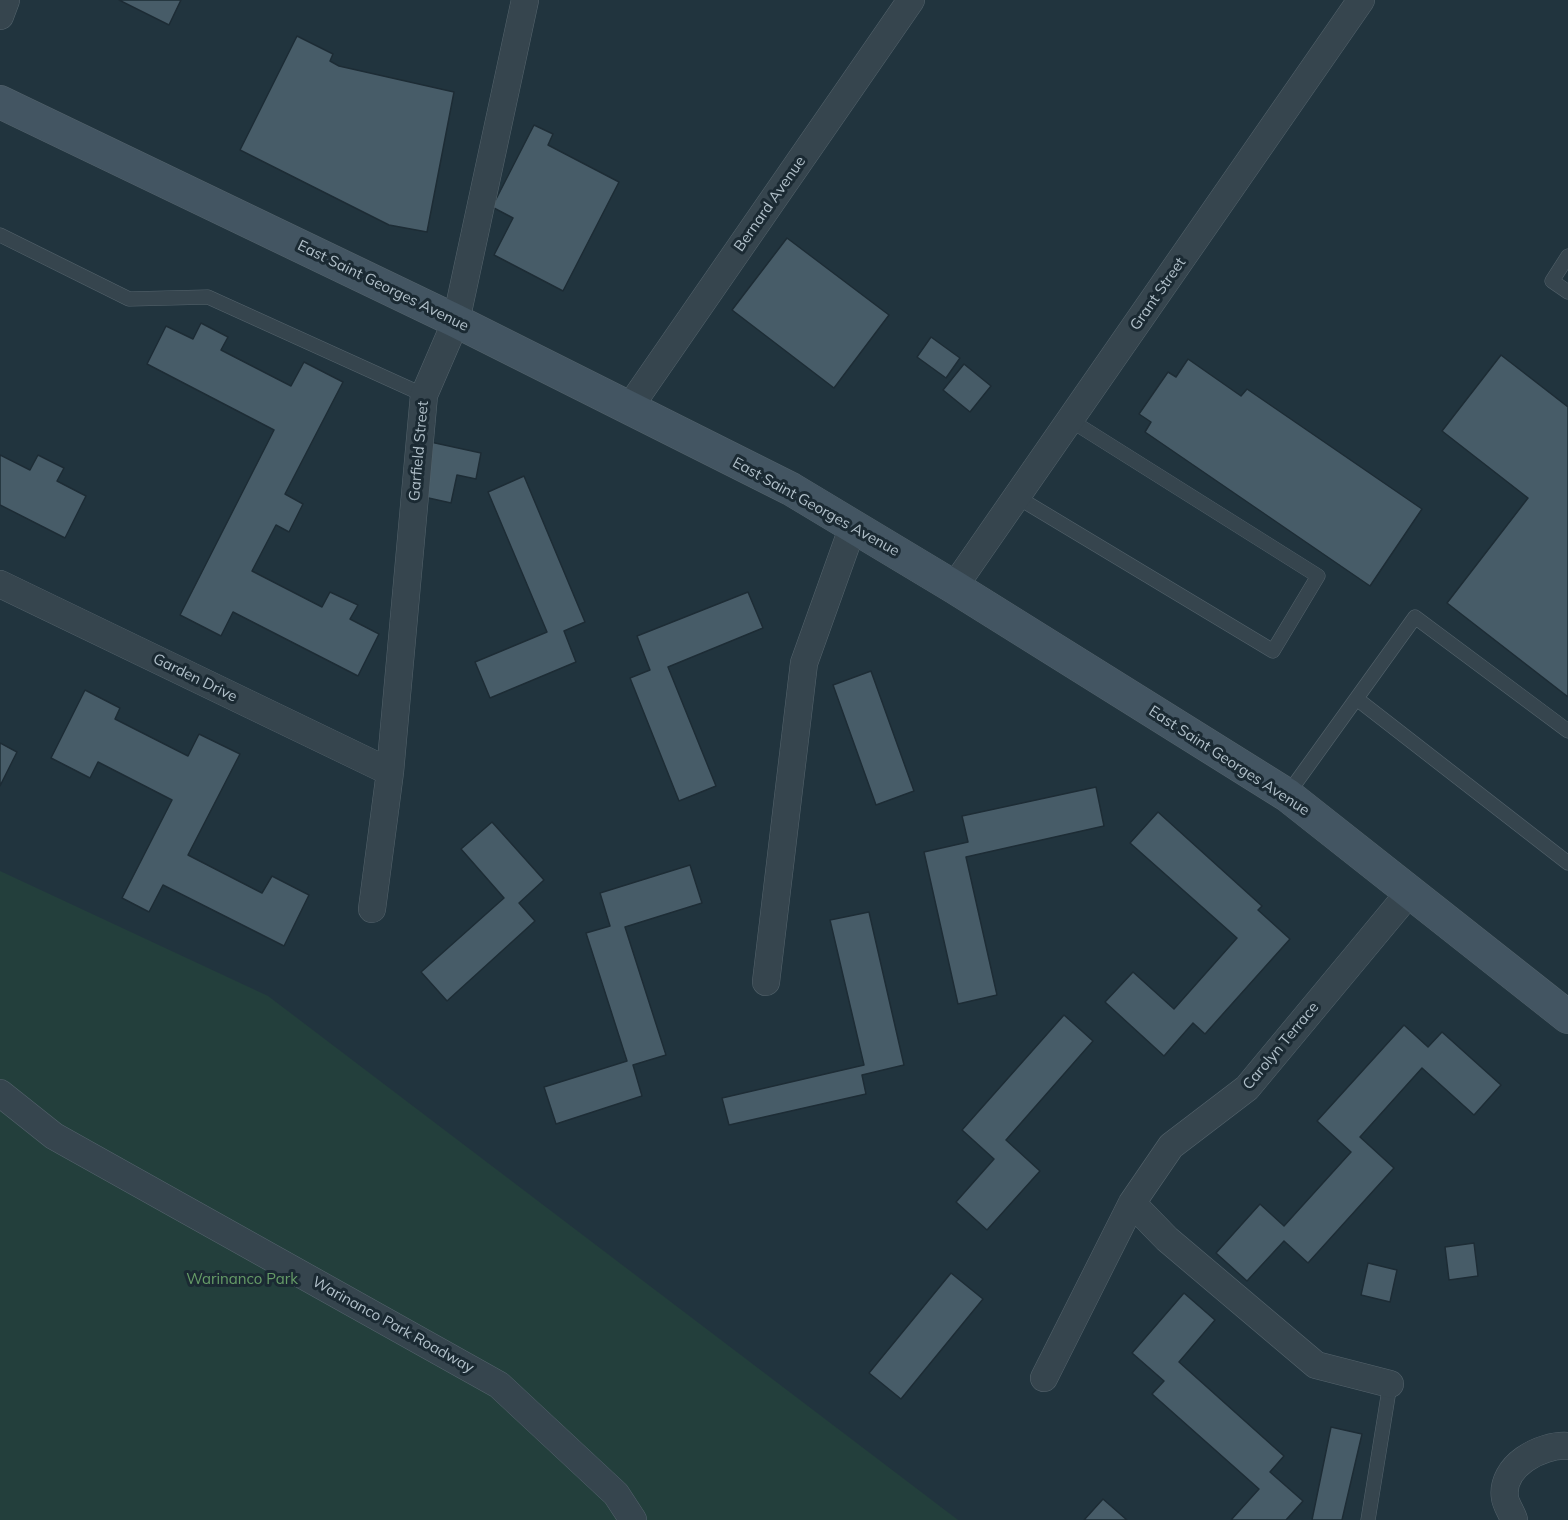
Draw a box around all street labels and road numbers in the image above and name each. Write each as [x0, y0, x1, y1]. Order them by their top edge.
street label: Bernard Avenue [730, 153, 810, 255]
street label: East Saint Georges Avenue [295, 237, 471, 335]
street label: Grant Street [1126, 254, 1190, 334]
street label: Garfield Street [406, 400, 432, 502]
street label: East Saint Georges Avenue [729, 454, 903, 560]
street label: Garden Drive [150, 650, 240, 706]
street label: East Saint Georges Avenue [1145, 702, 1313, 820]
street label: Carolyn Terrace [1239, 999, 1323, 1093]
street label: Warinanco Park Roadway [309, 1273, 477, 1377]

